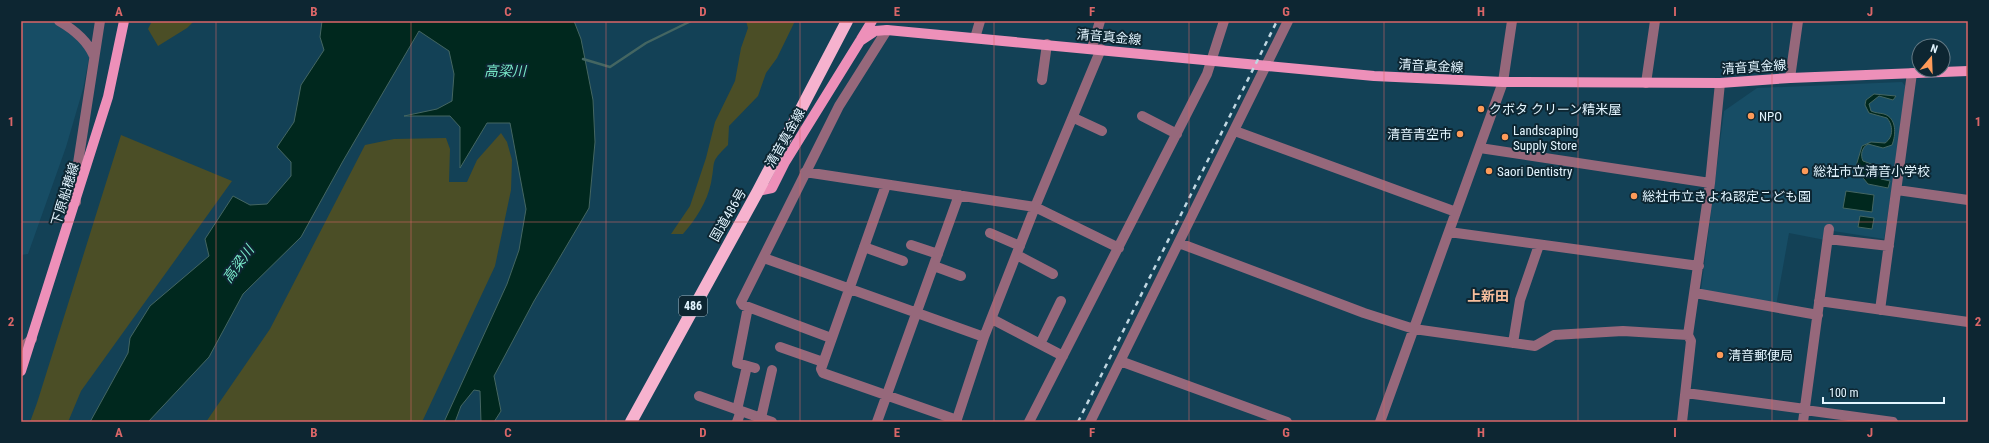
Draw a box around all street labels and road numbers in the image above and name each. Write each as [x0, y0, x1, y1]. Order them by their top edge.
street label: 清音真金線 [1076, 27, 1142, 47]
street label: 清音真金線 [1398, 57, 1464, 75]
street label: 清音真金線 [1721, 57, 1787, 77]
street label: 清音真金線 [762, 106, 808, 170]
street label: 下原船穂線 [48, 161, 82, 227]
street label: 国道486号 [707, 186, 749, 244]
road number: 486 [679, 296, 707, 316]

